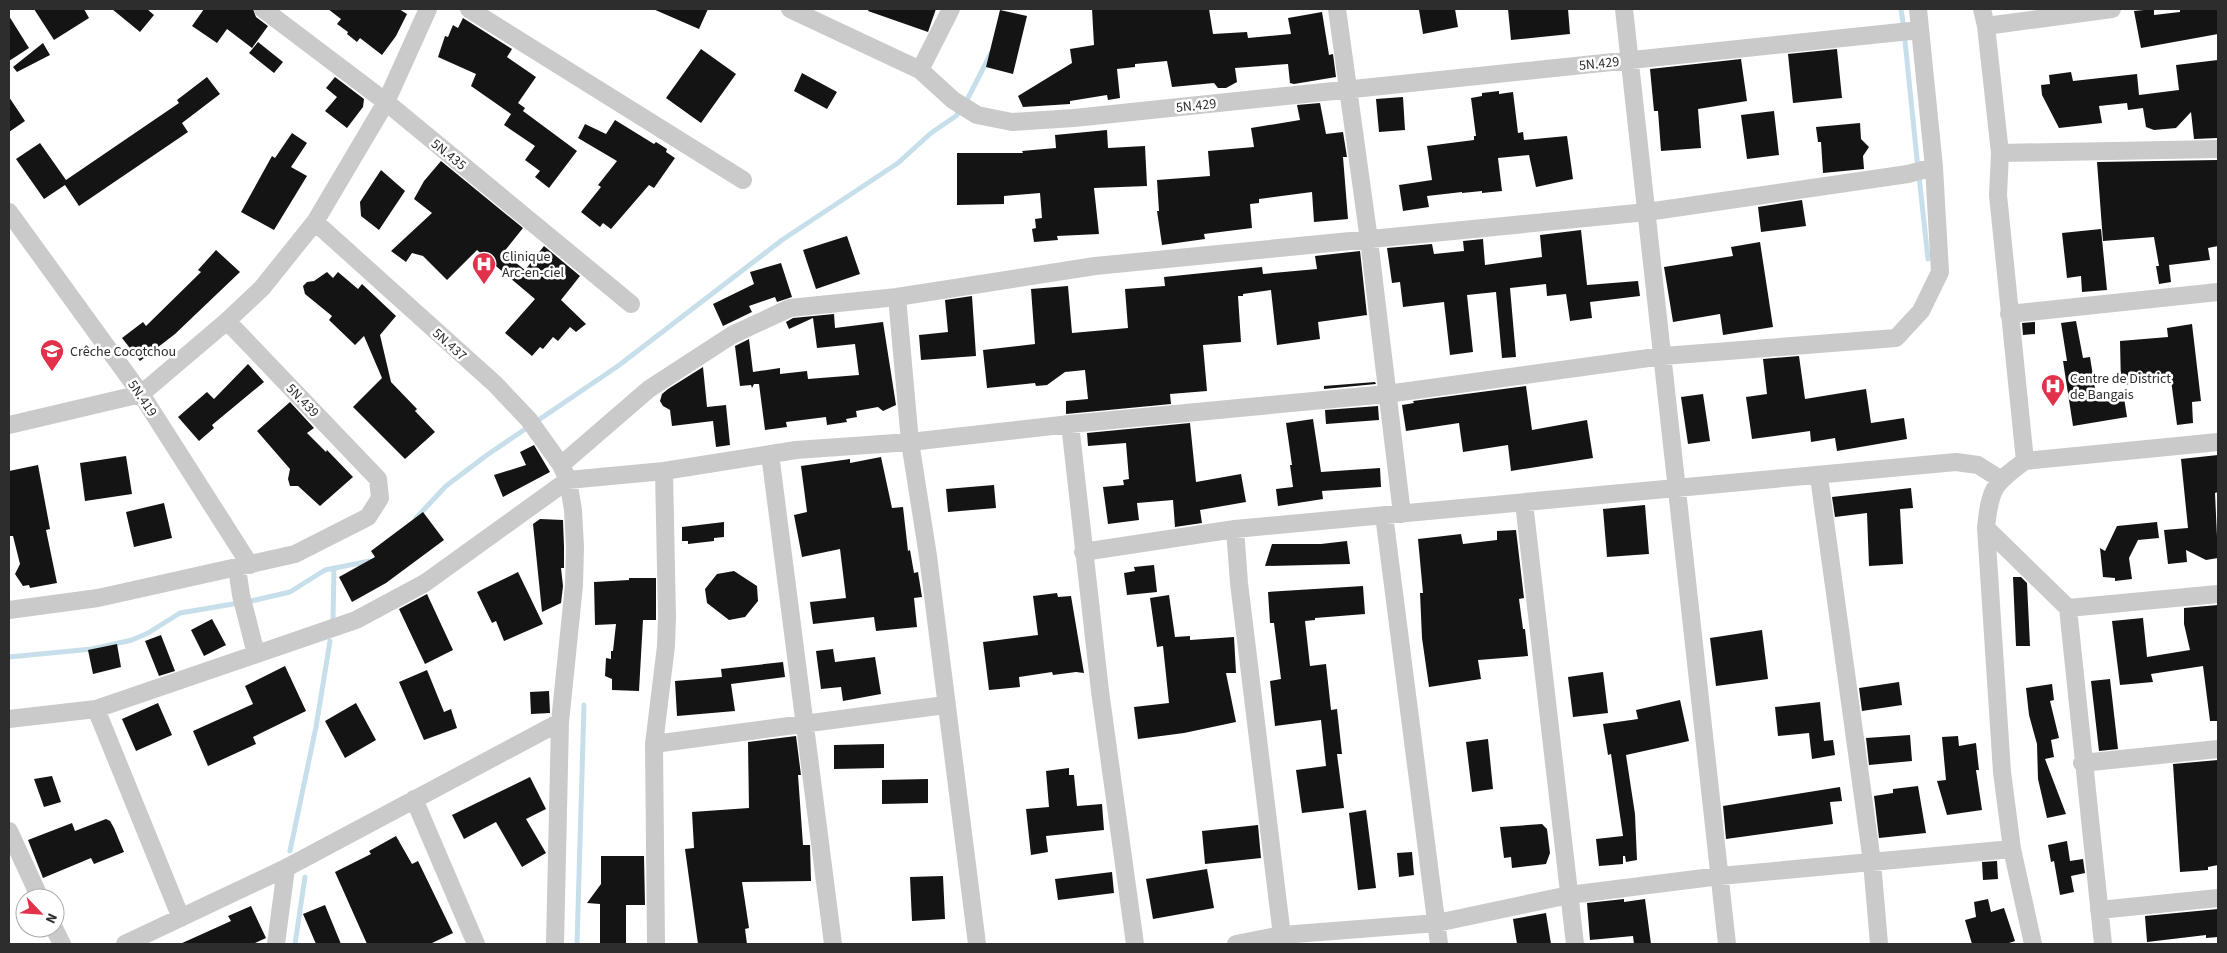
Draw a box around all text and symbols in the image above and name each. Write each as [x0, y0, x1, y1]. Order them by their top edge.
street label: 5N.429 [1578, 52, 1620, 76]
street label: 5N.429 [1175, 94, 1217, 118]
street label: 5N.435 [426, 134, 470, 175]
place label: Clinique Arc-en-ciel [502, 247, 565, 283]
hospital icon: Clinique Arc-en-ciel [471, 251, 497, 285]
street label: 5N.437 [428, 324, 471, 366]
school or university icon: Crêche Cocotchou [39, 338, 65, 372]
place label: Crêche Cocotchou [70, 342, 176, 362]
place label: Centre de District de Bangais [2070, 369, 2171, 405]
hospital icon: Centre de District de Bangais [2040, 373, 2066, 407]
street label: 5N.419 [123, 376, 162, 421]
street label: 5N.439 [281, 379, 324, 422]
north arrow [15, 888, 65, 938]
text: N [40, 910, 62, 927]

